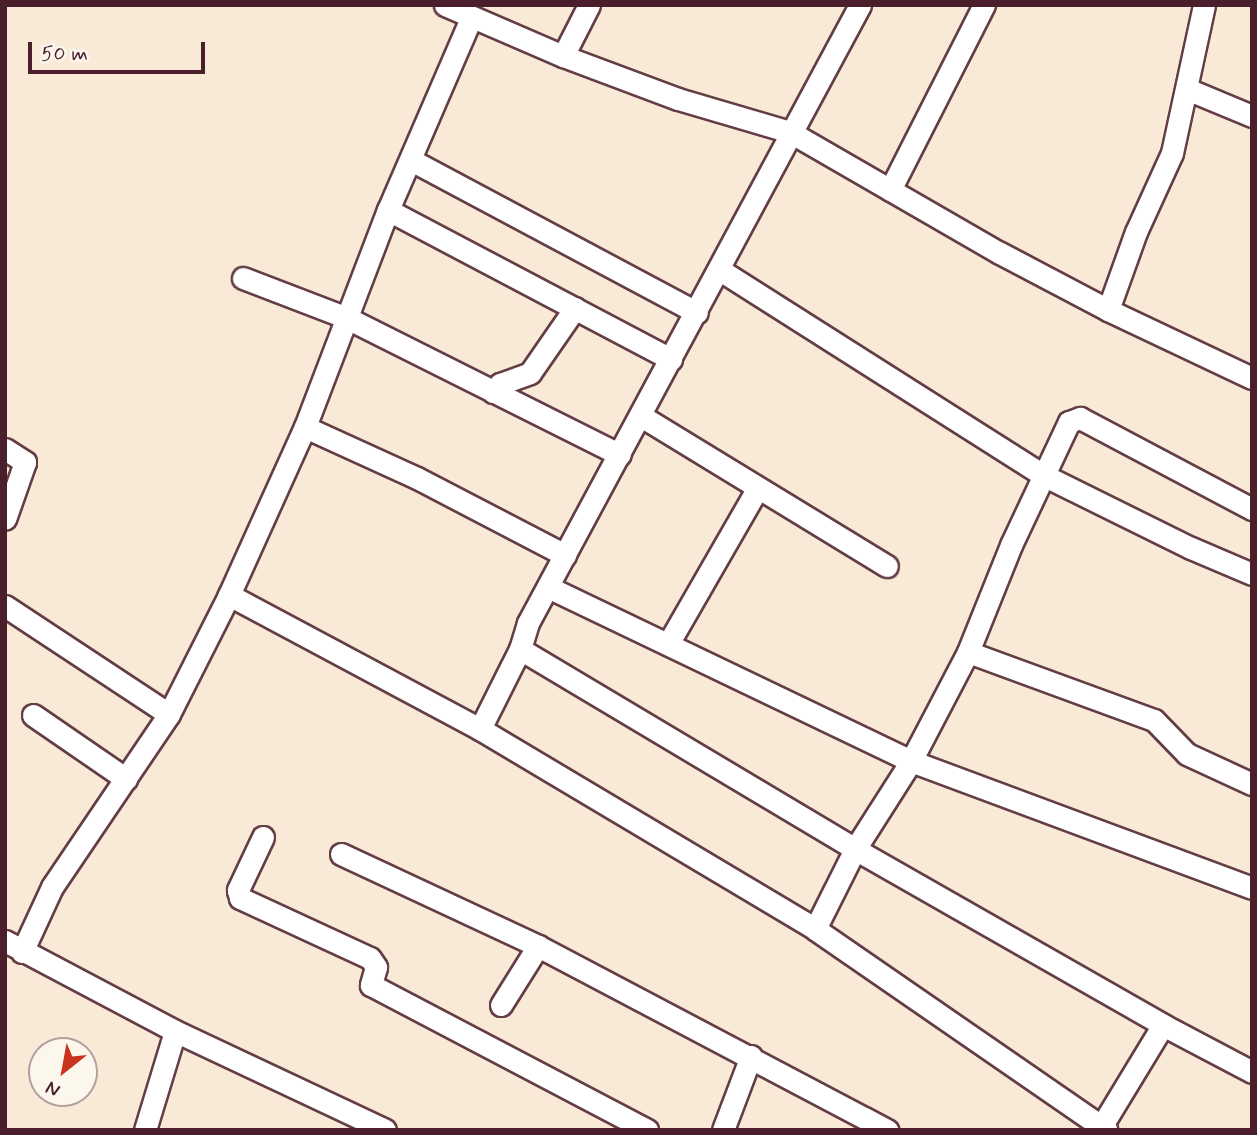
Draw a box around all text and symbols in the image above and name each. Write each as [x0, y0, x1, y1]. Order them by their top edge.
scale bar [32, 28, 208, 72]
text: 50 m [41, 40, 88, 68]
north arrow [28, 1037, 98, 1107]
text: N [41, 1075, 65, 1103]

